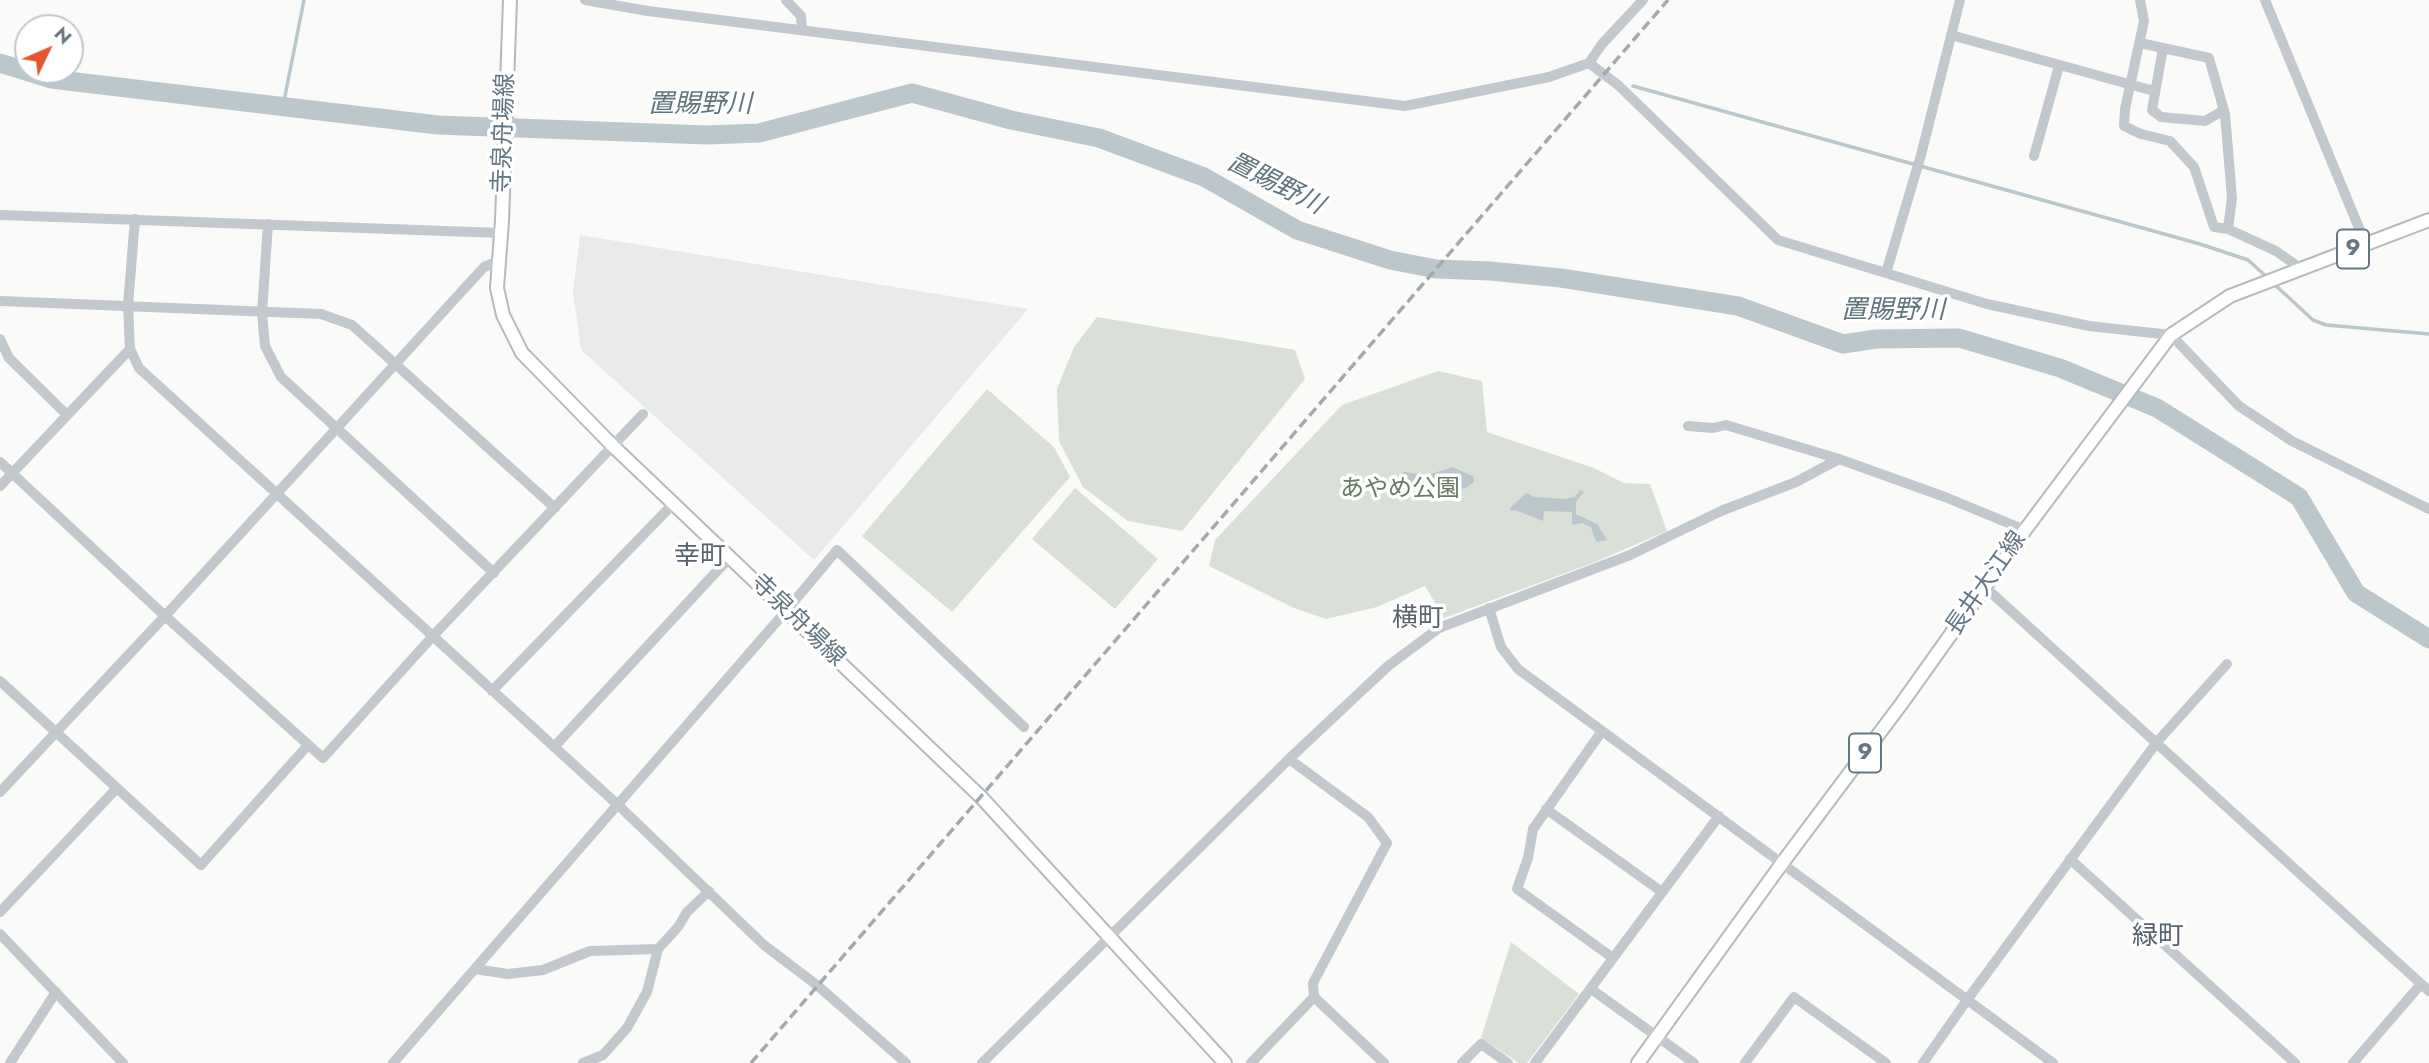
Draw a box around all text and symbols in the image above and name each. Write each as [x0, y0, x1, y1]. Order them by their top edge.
north arrow [14, 14, 84, 84]
text: N [48, 21, 78, 50]
street label: 寺泉舟場線 [489, 73, 521, 193]
water label: 置賜野川 [648, 90, 752, 122]
water label: 置賜野川 [1222, 147, 1328, 223]
road number: 9 [2337, 230, 2369, 268]
water label: 置賜野川 [1841, 296, 1945, 328]
park label: あやめ公園 [1340, 476, 1460, 504]
street label: 長井大江線 [1941, 527, 2033, 641]
district label: 幸町 [674, 542, 726, 574]
street label: 寺泉舟場線 [744, 569, 850, 673]
district label: 横町 [1392, 604, 1444, 636]
road number: 9 [1849, 734, 1881, 772]
district label: 緑町 [2132, 922, 2184, 954]

